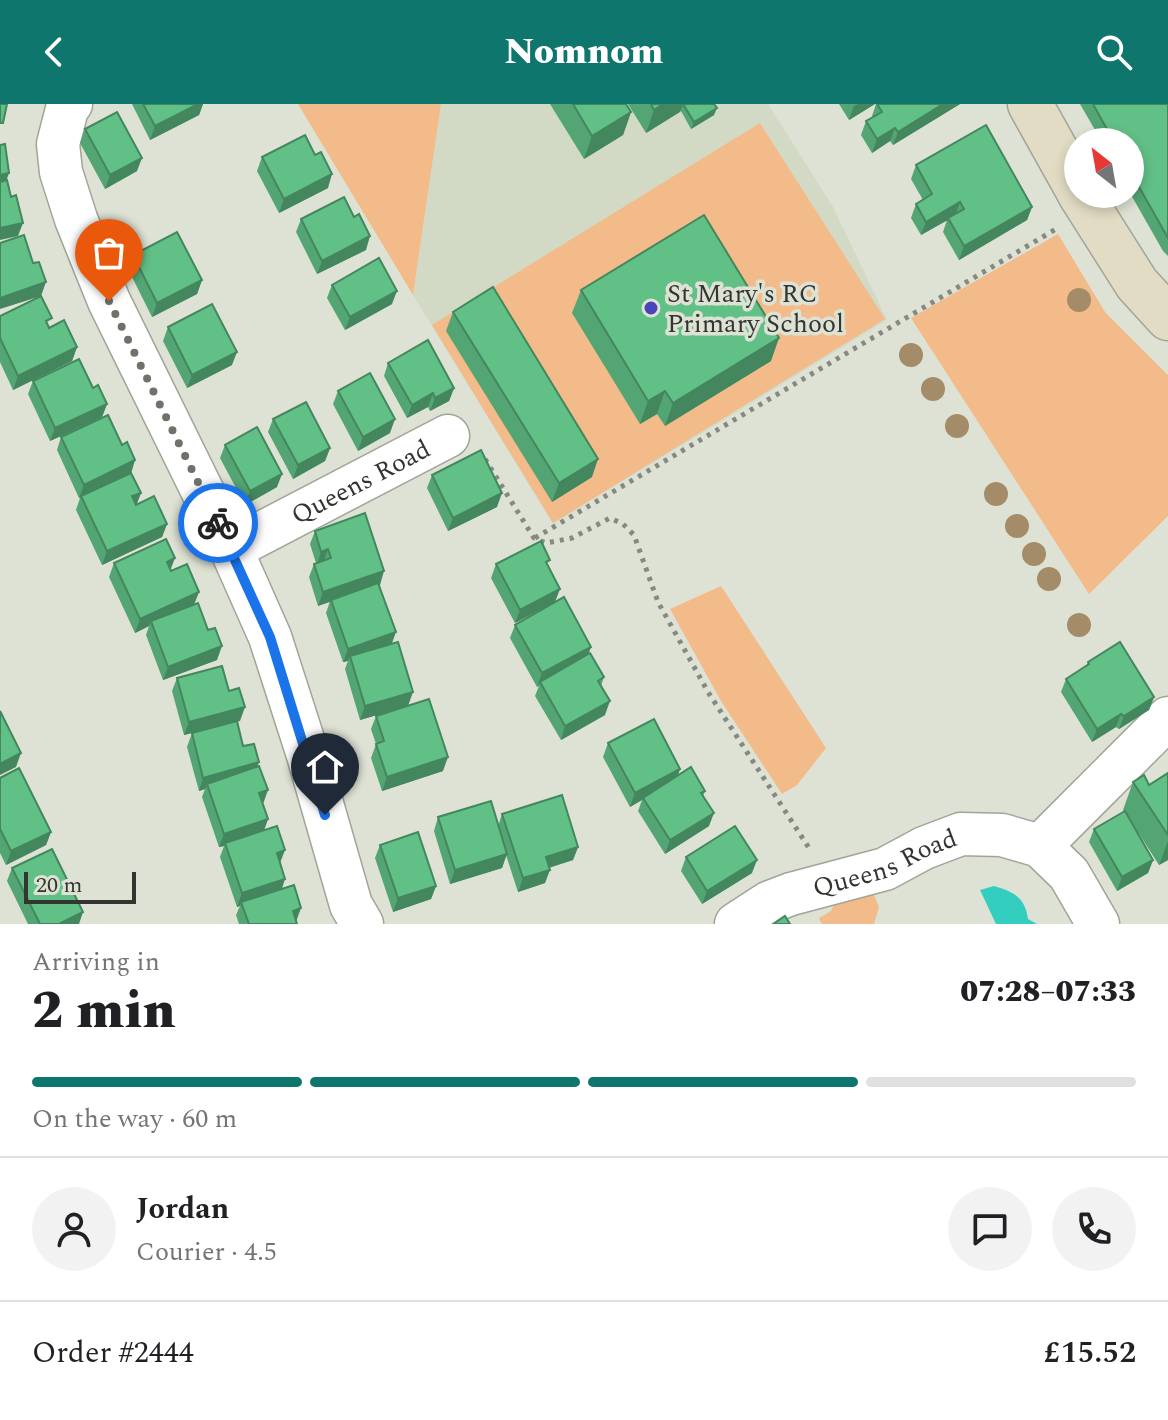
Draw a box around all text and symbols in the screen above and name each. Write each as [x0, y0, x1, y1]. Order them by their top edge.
text: Nomnom [504, 25, 664, 80]
icon: back [32, 30, 76, 74]
icon: search [1092, 30, 1136, 74]
north arrow [1064, 128, 1144, 208]
map controls [1064, 128, 1144, 208]
pin [75, 219, 143, 301]
icon: bag [87, 231, 131, 275]
place label: St Mary's RC Primary School [667, 274, 844, 344]
marker: St Mary's RC Primary School [642, 299, 660, 317]
street label: Queens Road [284, 430, 438, 535]
courier [178, 483, 258, 563]
icon: bike [196, 501, 240, 545]
pin [291, 733, 359, 815]
icon: home [303, 745, 347, 789]
street label: Queens Road [808, 818, 963, 908]
scale bar [24, 868, 136, 904]
text: 20 m [36, 869, 82, 902]
text: Arriving in [32, 942, 160, 982]
text: 07:28–07:33 [960, 969, 1136, 1015]
text: 2 min [32, 972, 176, 1051]
text: On the way · 60 m [32, 1099, 237, 1139]
text: Jordan [136, 1186, 229, 1232]
button: person [32, 1187, 116, 1271]
button: chat [948, 1187, 1032, 1271]
button: phone [1052, 1187, 1136, 1271]
text: Courier · 4.5 [136, 1232, 277, 1272]
text: Order #2444 [32, 1330, 194, 1376]
text: £15.52 [1044, 1330, 1136, 1376]

